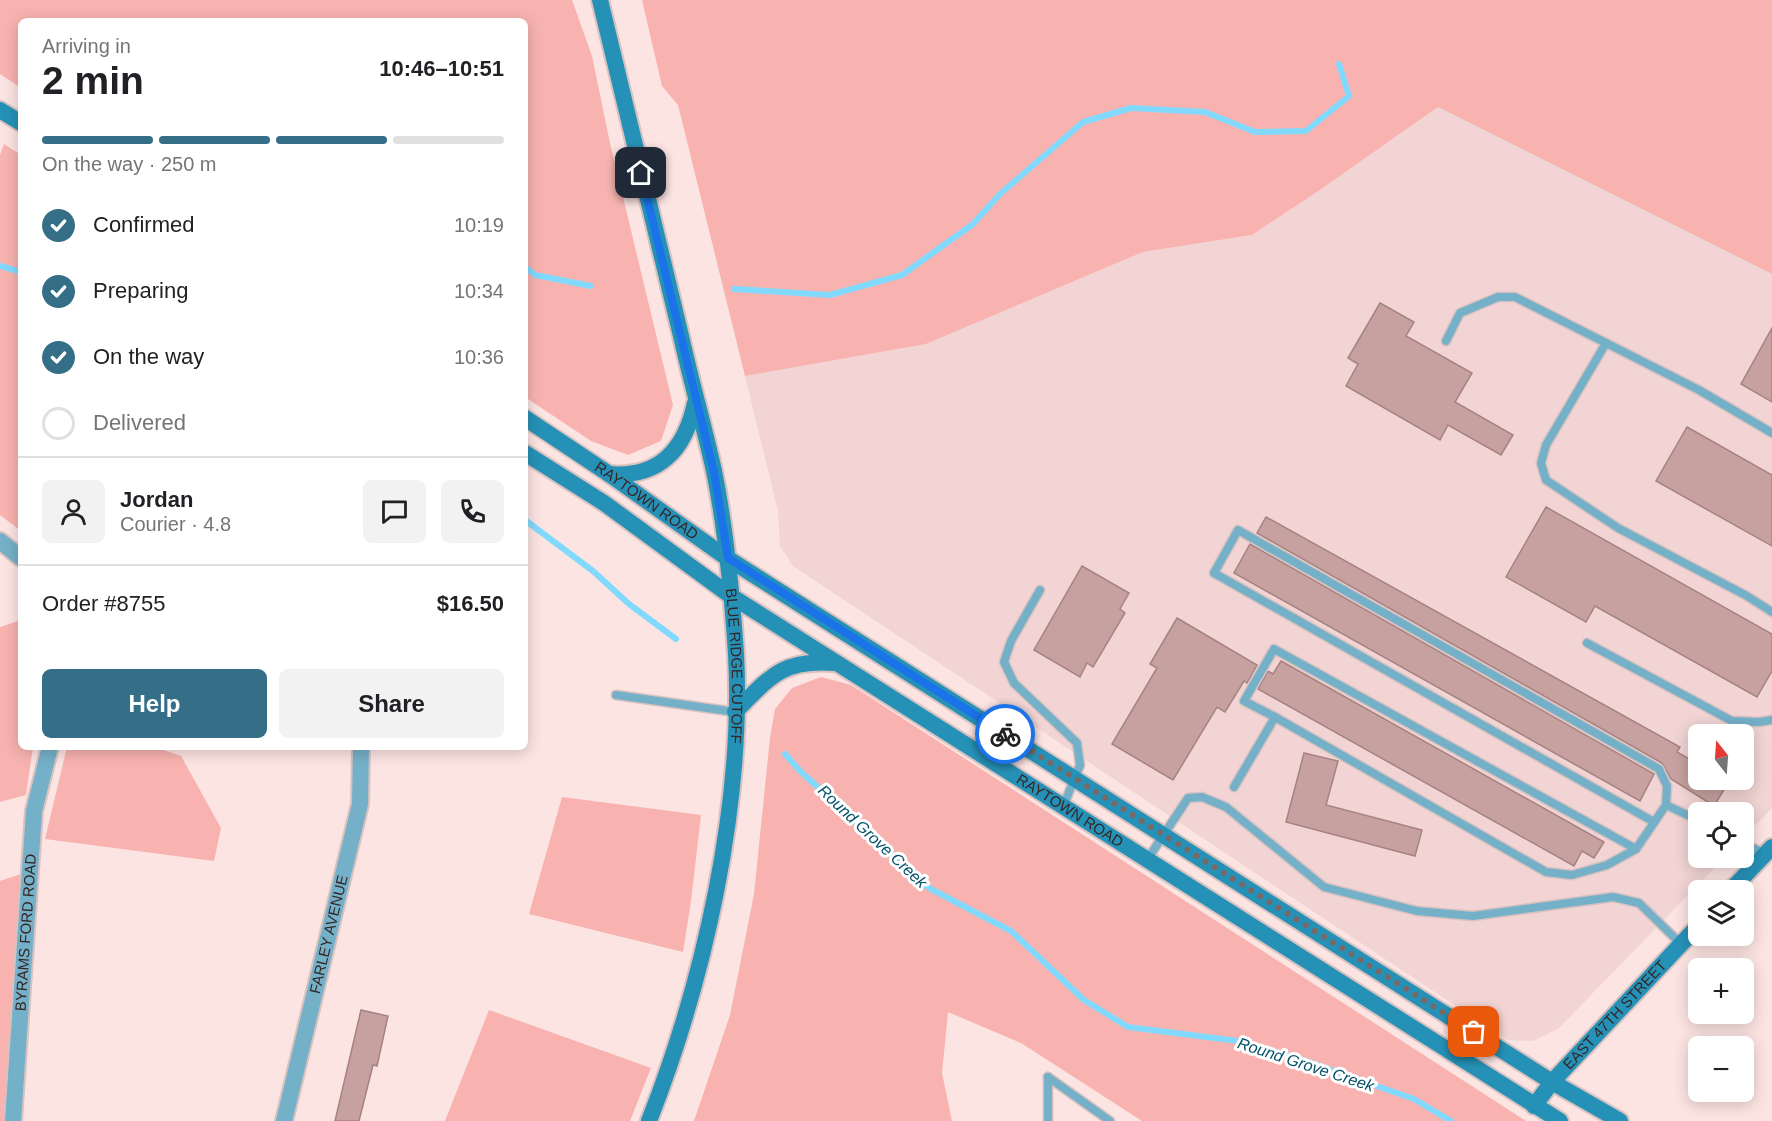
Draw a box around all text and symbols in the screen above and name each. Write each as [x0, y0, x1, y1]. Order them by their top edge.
text: Arriving in [42, 35, 131, 57]
text: 10:46–10:51 [379, 56, 504, 81]
text: 2 min [42, 59, 144, 102]
pin [615, 147, 666, 198]
text: On the way · 250 m [42, 153, 217, 175]
icon: home [624, 156, 657, 189]
icon: check [42, 209, 75, 242]
text: Confirmed [93, 212, 194, 237]
text: 10:19 [454, 214, 504, 236]
icon: check [42, 275, 75, 308]
text: Preparing [93, 278, 188, 303]
text: 10:34 [454, 280, 504, 302]
icon: check [42, 341, 75, 374]
text: On the way [93, 344, 204, 369]
text: 10:36 [454, 346, 504, 368]
text: Delivered [93, 410, 186, 435]
street label: RAYTOWN ROAD [592, 458, 702, 543]
button: person [42, 480, 105, 543]
button: chat [363, 480, 426, 543]
button: phone [441, 480, 504, 543]
text: Jordan [120, 487, 193, 512]
text: Courier · 4.8 [120, 513, 231, 535]
street label: BLUE RIDGE CUTOFF [723, 587, 746, 744]
text: Order #8755 [42, 591, 166, 616]
text: $16.50 [437, 591, 504, 616]
button: Help [42, 669, 267, 738]
button: Share [279, 669, 504, 738]
courier [975, 704, 1035, 764]
icon: bike [989, 718, 1022, 751]
north arrow [1688, 724, 1754, 790]
map controls [1688, 724, 1754, 1102]
street label: RAYTOWN ROAD [1014, 770, 1127, 850]
water label: Round Grove Creek [815, 782, 931, 892]
button: locate [1688, 802, 1754, 868]
street label: BYRAMS FORD ROAD [11, 853, 39, 1012]
street label: FARLEY AVENUE [306, 873, 351, 995]
button: layers [1688, 880, 1754, 946]
street label: EAST 47TH STREET [1559, 956, 1670, 1073]
button: + [1688, 958, 1754, 1024]
pin [1448, 1006, 1499, 1057]
icon: bag [1457, 1015, 1490, 1048]
water label: Round Grove Creek [1236, 1034, 1377, 1095]
button: − [1688, 1036, 1754, 1102]

